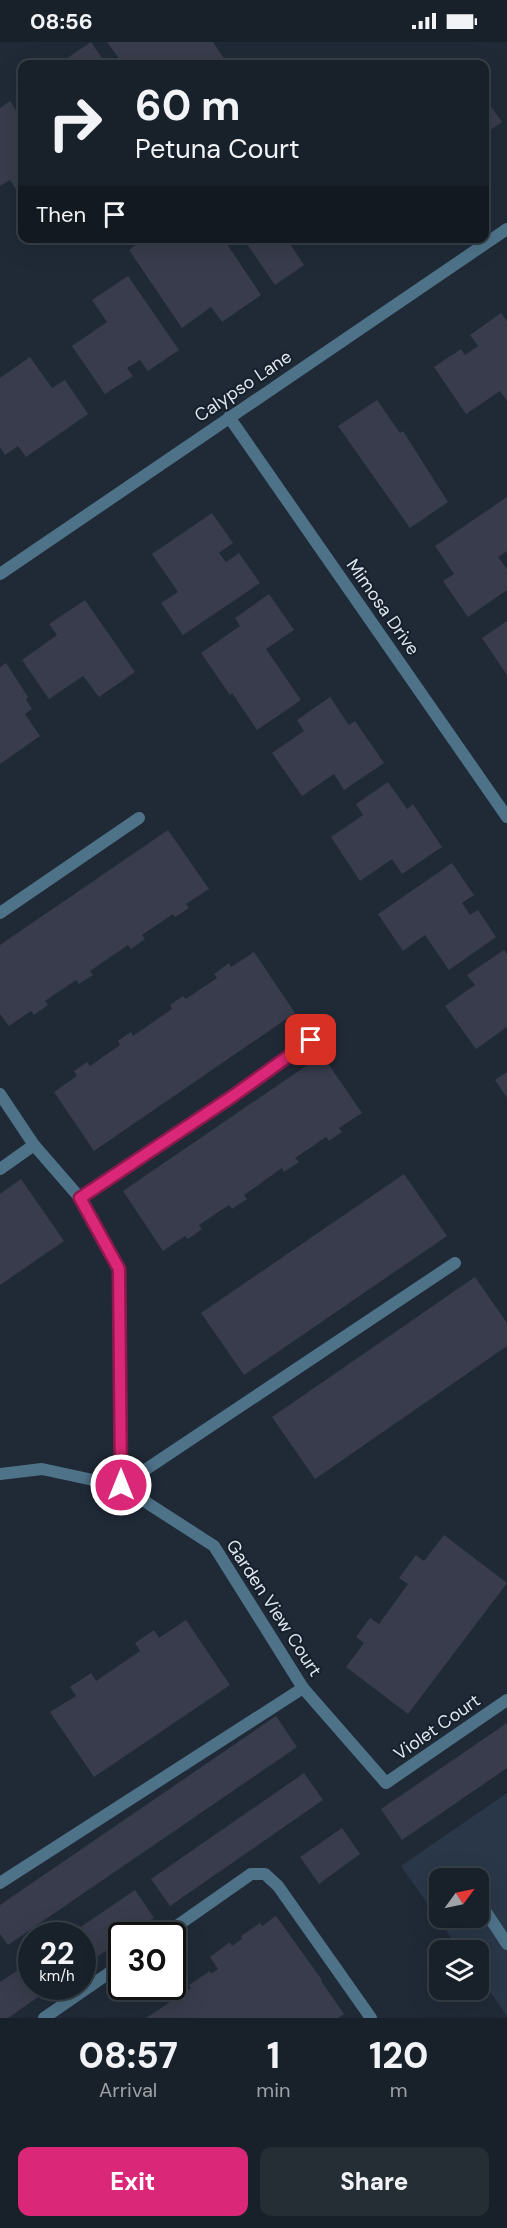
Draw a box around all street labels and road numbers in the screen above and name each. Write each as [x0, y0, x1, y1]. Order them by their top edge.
street label: Calypso Lane [190, 345, 296, 427]
street label: Mimosa Drive [341, 554, 425, 660]
street label: Garden View Court [221, 1535, 327, 1681]
street label: Violet Court [389, 1688, 485, 1766]

